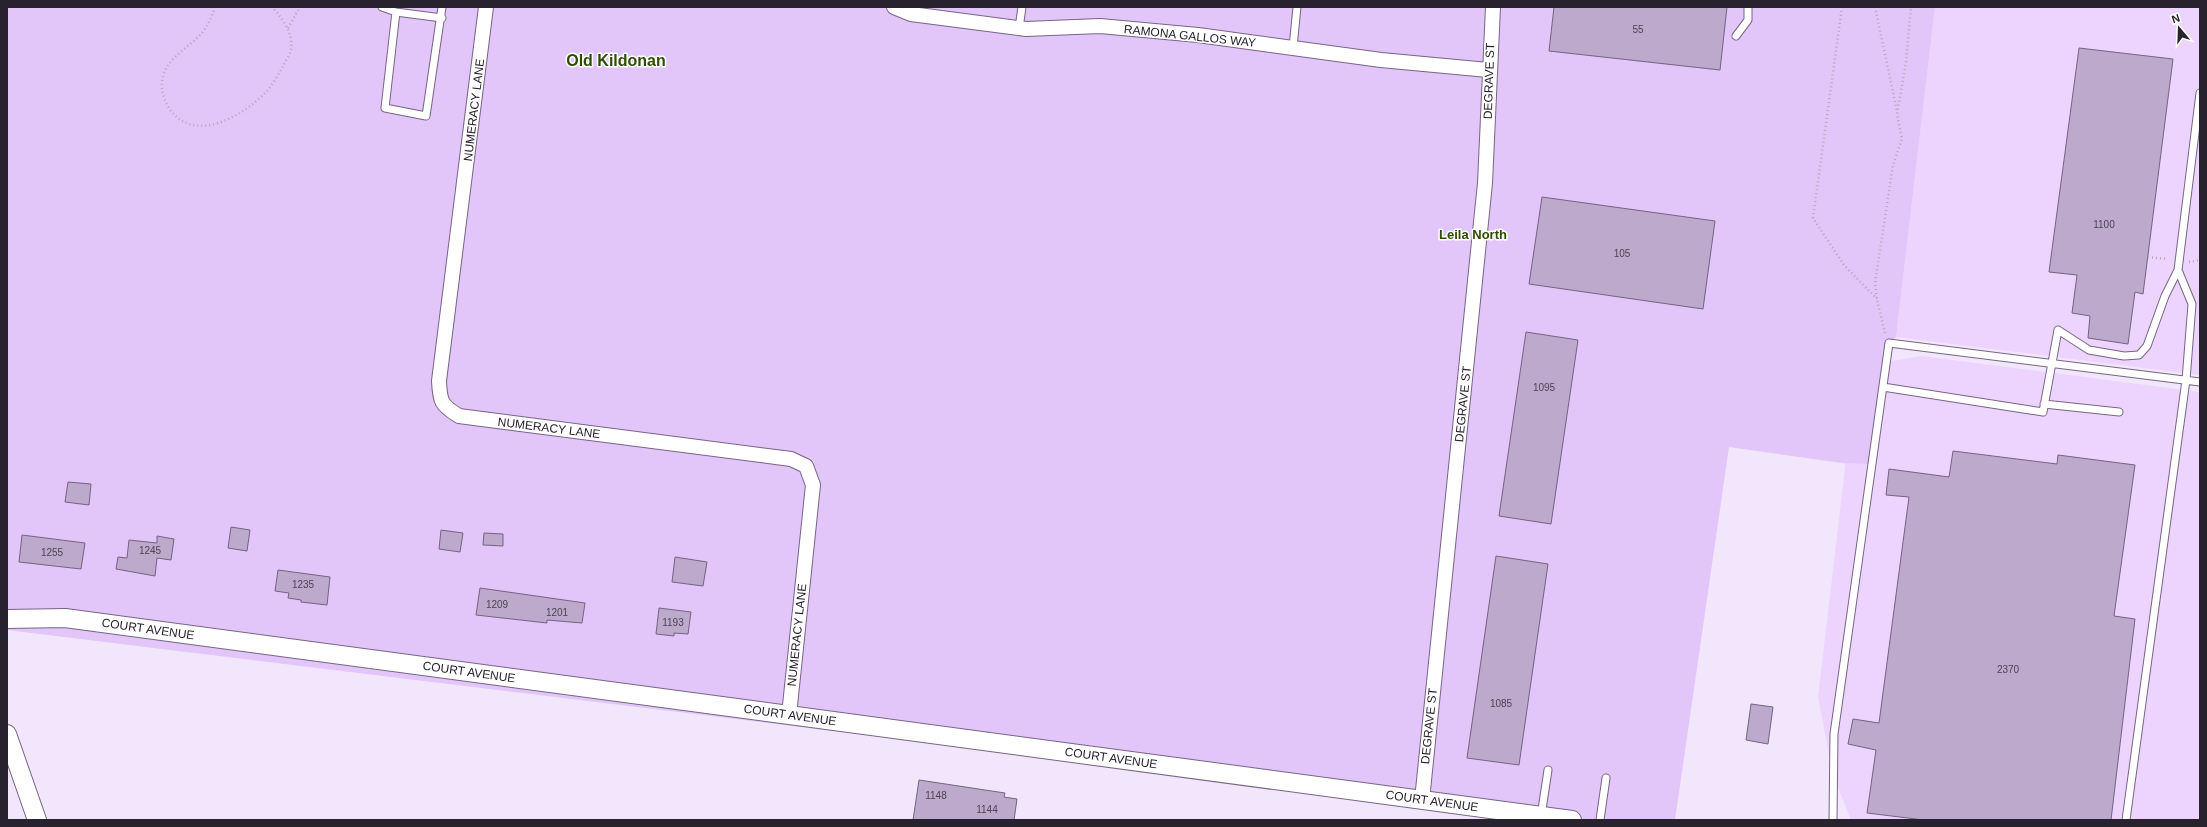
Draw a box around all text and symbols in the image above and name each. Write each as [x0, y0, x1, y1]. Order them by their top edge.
north arrow [2159, 8, 2199, 48]
text: N [2170, 12, 2182, 26]
street label: RAMONA GALLOS WAY [1123, 22, 1257, 50]
house number: 55 [1632, 24, 1644, 35]
street label: DEGRAVE ST [1481, 42, 1497, 119]
district label: Old Kildonan [566, 52, 666, 69]
street label: NUMERACY LANE [461, 58, 487, 162]
house number: 1100 [2093, 219, 2115, 230]
district label: Leila North [1439, 227, 1507, 242]
house number: 105 [1614, 248, 1631, 259]
street label: DEGRAVE ST [1452, 365, 1474, 443]
house number: 1095 [1533, 382, 1556, 393]
street label: NUMERACY LANE [497, 415, 601, 441]
house number: 1245 [139, 545, 162, 556]
house number: 1255 [41, 547, 64, 558]
house number: 1235 [292, 579, 315, 590]
street label: NUMERACY LANE [785, 583, 809, 687]
house number: 1209 [486, 599, 509, 610]
house number: 1201 [546, 607, 569, 618]
street label: COURT AVENUE [101, 616, 195, 642]
house number: 1193 [662, 617, 684, 628]
street label: COURT AVENUE [422, 659, 516, 685]
house number: 2370 [1997, 664, 2020, 675]
street label: DEGRAVE ST [1418, 687, 1440, 765]
house number: 1085 [1490, 698, 1513, 709]
street label: COURT AVENUE [743, 702, 837, 728]
street label: COURT AVENUE [1064, 745, 1158, 771]
street label: COURT AVENUE [1385, 788, 1479, 814]
house number: 1148 [925, 790, 947, 801]
house number: 1144 [976, 804, 998, 815]

